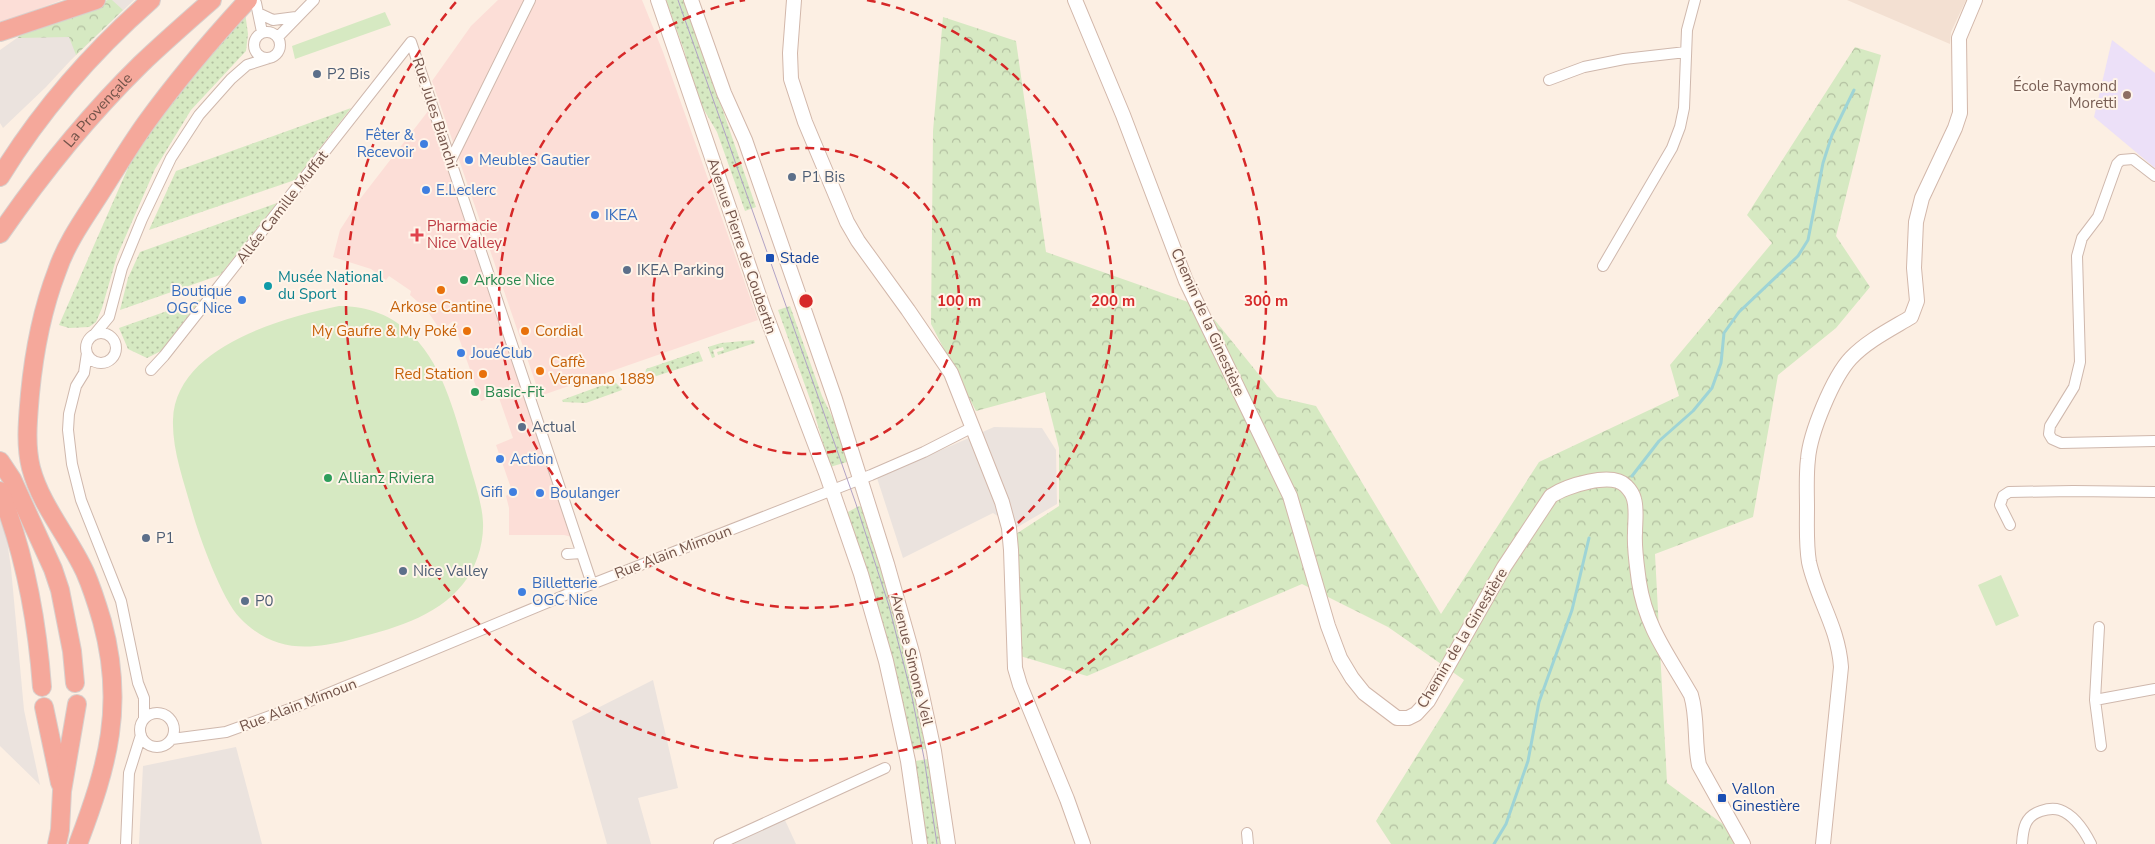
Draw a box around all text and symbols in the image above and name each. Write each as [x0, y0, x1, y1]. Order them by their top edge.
street label: Rue Jules Bianchi [408, 55, 462, 171]
place label: P2 Bis [327, 64, 370, 84]
street label: La Provençale [59, 68, 137, 152]
marker: P2 Bis [311, 68, 323, 80]
place label: École Raymond Moretti [2013, 76, 2117, 113]
marker: École Raymond Moretti [2121, 89, 2133, 101]
place label: Fêter & Recevoir [357, 125, 415, 162]
marker: Fêter & Recevoir [418, 138, 430, 150]
street label: Allée Camille Muffat [232, 146, 333, 268]
place label: Meubles Gautier [479, 150, 590, 170]
marker: Meubles Gautier [463, 154, 475, 166]
street label: Avenue Pierre de Coubertin [702, 155, 782, 337]
place label: P1 Bis [802, 167, 845, 187]
marker: P1 Bis [786, 171, 798, 183]
place label: E.Leclerc [436, 180, 496, 200]
marker: E.Leclerc [420, 184, 432, 196]
place label: IKEA [605, 205, 638, 225]
marker: IKEA [589, 209, 601, 221]
place label: Pharmacie Nice Valley [427, 216, 502, 253]
marker: Pharmacie Nice Valley [411, 229, 423, 241]
street label: Chemin de la Ginestière [1166, 245, 1250, 399]
place label: Stade [780, 248, 819, 268]
marker: Stade [764, 252, 776, 264]
place label: IKEA Parking [637, 260, 724, 280]
marker: IKEA Parking [621, 264, 633, 276]
place label: Musée National du Sport [278, 267, 384, 304]
place label: Arkose Nice [474, 270, 554, 290]
marker: Arkose Nice [458, 274, 470, 286]
marker: Musée National du Sport [262, 280, 274, 292]
place label: Boutique OGC Nice [166, 281, 232, 318]
marker: Arkose Cantine [435, 284, 447, 296]
text: 100 m [937, 291, 981, 311]
text: 200 m [1091, 291, 1135, 311]
text: 300 m [1244, 291, 1288, 311]
centre of rings [797, 292, 815, 310]
marker: Boutique OGC Nice [236, 294, 248, 306]
place label: Arkose Cantine [390, 297, 492, 317]
place label: My Gaufre & My Poké [312, 321, 457, 341]
place label: Cordial [535, 321, 583, 341]
marker: My Gaufre & My Poké [461, 325, 473, 337]
marker: Cordial [519, 325, 531, 337]
place label: JouéClub [470, 343, 533, 363]
marker: JouéClub [455, 347, 467, 359]
place label: Caffè Vergnano 1889 [549, 352, 655, 389]
place label: Red Station [395, 364, 473, 384]
marker: Caffè Vergnano 1889 [534, 365, 546, 377]
marker: Red Station [477, 368, 489, 380]
place label: Basic-Fit [485, 382, 545, 402]
marker: Basic-Fit [469, 386, 481, 398]
place label: Actual [532, 417, 576, 437]
marker: Actual [516, 421, 528, 433]
place label: Action [510, 449, 553, 469]
marker: Action [494, 453, 506, 465]
place label: Allianz Riviera [338, 468, 435, 488]
marker: Allianz Riviera [322, 472, 334, 484]
place label: Gifi [480, 482, 503, 502]
place label: Boulanger [550, 483, 621, 503]
marker: Gifi [507, 486, 519, 498]
marker: Boulanger [534, 487, 546, 499]
street label: Rue Alain Mimoun [612, 520, 734, 584]
place label: P1 [156, 528, 175, 548]
marker: P1 [140, 532, 152, 544]
place label: Nice Valley [413, 561, 488, 581]
street label: Chemin de la Ginestière [1412, 564, 1512, 712]
marker: Nice Valley [397, 565, 409, 577]
place label: Billetterie OGC Nice [532, 573, 598, 610]
marker: Billetterie OGC Nice [516, 586, 528, 598]
place label: P0 [255, 591, 274, 611]
street label: Avenue Simone Veil [886, 592, 938, 728]
marker: P0 [239, 595, 251, 607]
street label: Rue Alain Mimoun [237, 673, 359, 737]
place label: Vallon Ginestière [1731, 779, 1800, 816]
marker: Vallon Ginestière [1716, 792, 1728, 804]

